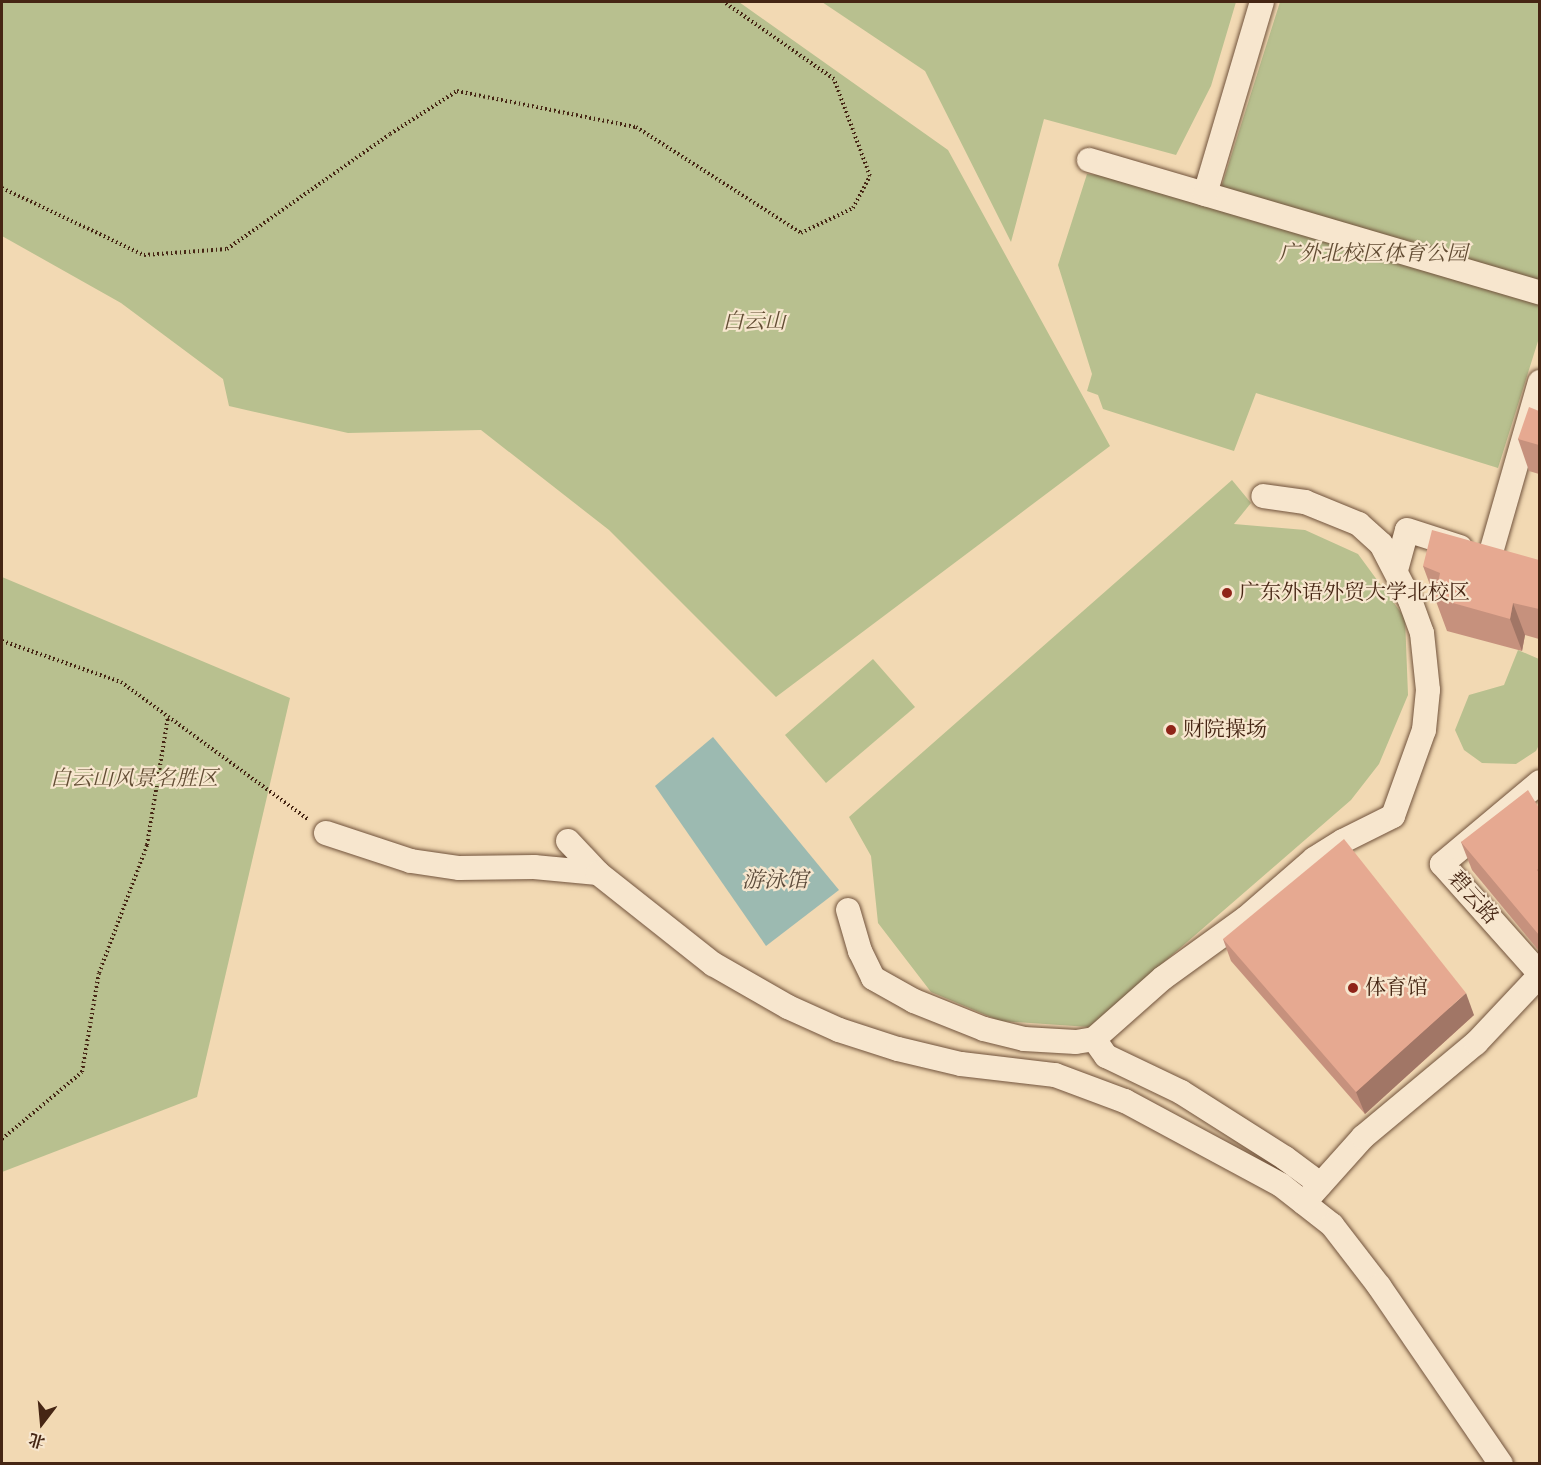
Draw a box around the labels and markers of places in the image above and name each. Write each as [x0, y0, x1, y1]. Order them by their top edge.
place label: 广东外语外贸大学北校区 [1239, 580, 1470, 606]
marker: 广东外语外贸大学北校区 [1220, 586, 1234, 600]
place label: 财院操场 [1183, 717, 1267, 743]
marker: 财院操场 [1164, 723, 1178, 737]
place label: 体育馆 [1365, 975, 1428, 1001]
marker: 体育馆 [1346, 981, 1360, 995]

